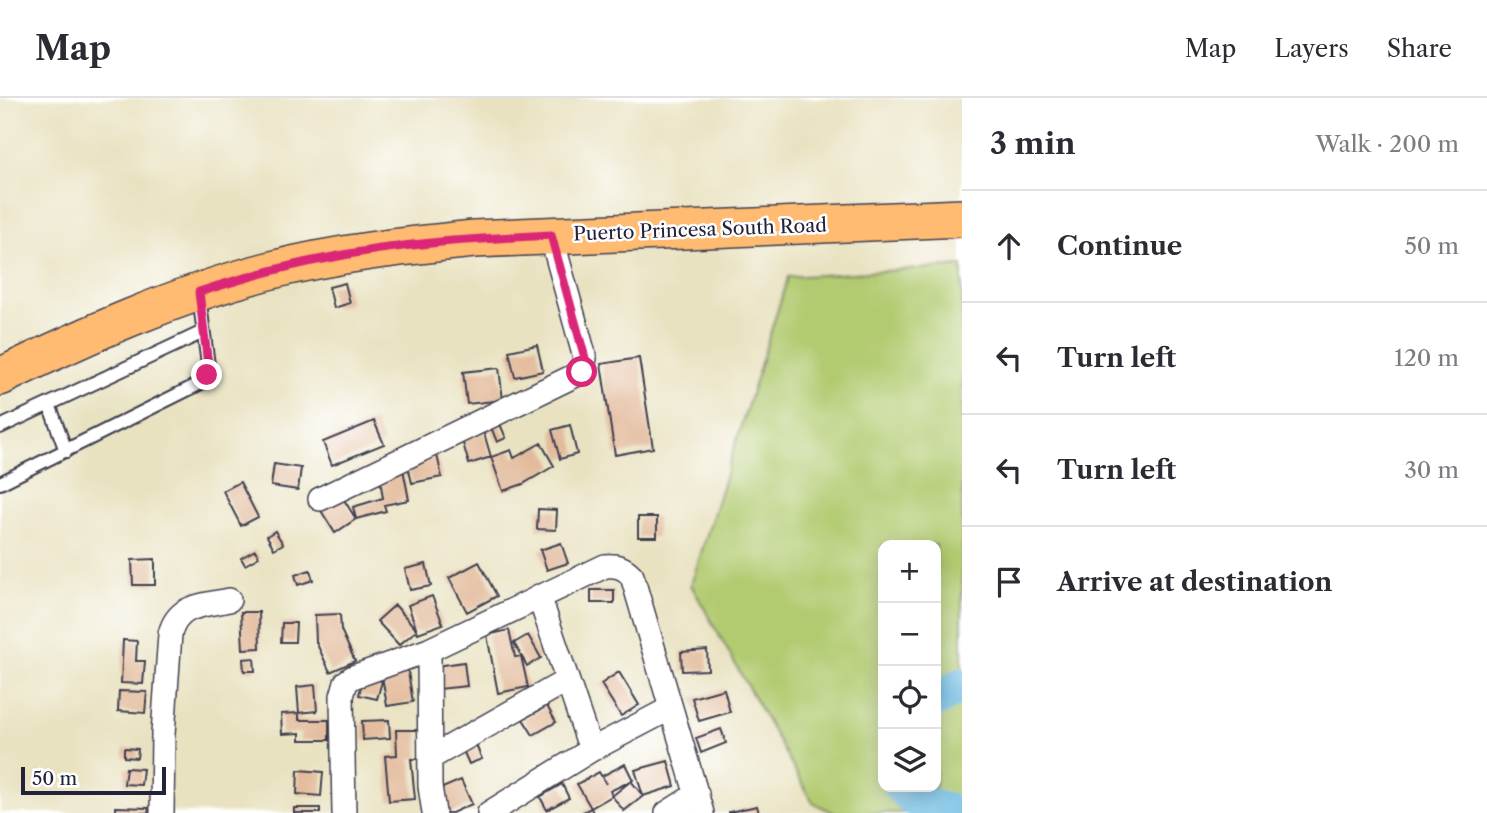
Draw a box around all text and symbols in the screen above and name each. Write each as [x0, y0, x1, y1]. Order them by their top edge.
text: Map [35, 28, 111, 69]
text: Map [1185, 34, 1236, 63]
text: Layers [1274, 34, 1349, 63]
text: Share [1387, 34, 1452, 63]
text: 3 min [990, 125, 1076, 162]
text: Walk · 200 m [1315, 130, 1459, 158]
street label: Puerto Princesa South Road [573, 214, 828, 245]
icon: ahead [990, 227, 1028, 265]
text: Continue [1057, 230, 1182, 262]
text: 50 m [1404, 232, 1459, 260]
icon: left [990, 339, 1028, 377]
text: Turn left [1057, 342, 1176, 374]
text: 120 m [1394, 344, 1459, 372]
route start [566, 356, 597, 387]
route end [191, 359, 222, 390]
icon: left [990, 451, 1028, 489]
text: Turn left [1057, 454, 1176, 486]
text: 30 m [1404, 456, 1459, 484]
map controls [878, 540, 941, 792]
button: + [878, 540, 941, 603]
icon: arrive [990, 563, 1028, 601]
text: Arrive at destination [1057, 566, 1332, 598]
button: − [878, 603, 941, 666]
button: locate [878, 666, 941, 729]
button: layers [878, 729, 941, 792]
scale bar [21, 764, 166, 796]
text: 50 m [32, 767, 77, 790]

